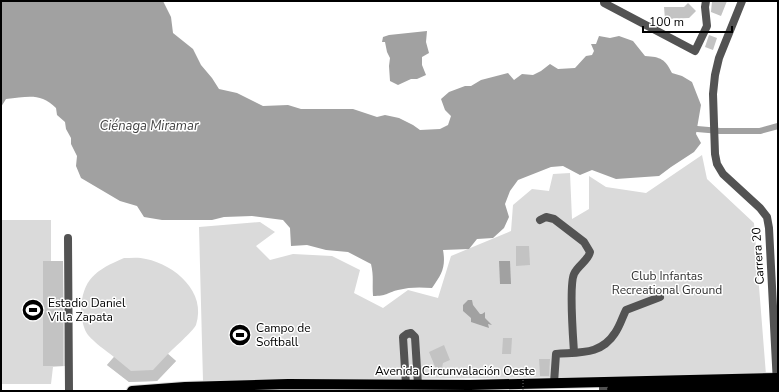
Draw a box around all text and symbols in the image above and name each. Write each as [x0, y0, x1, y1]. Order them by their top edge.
scale bar [643, 8, 732, 34]
text: 100 m [649, 14, 684, 30]
water label: Ciénaga Miramar [99, 117, 199, 135]
street label: Carrera 20 [748, 227, 768, 285]
park label: Club Infantas Recreational Ground [612, 268, 722, 298]
place label: Estadio Daniel Villa Zapata [47, 295, 126, 325]
sports icon: Estadio Daniel Villa Zapata [20, 297, 46, 323]
place label: Campo de Softball [256, 320, 311, 350]
sports icon: Campo de Softball [227, 322, 253, 348]
street label: Avenida Circunvalación Oeste [375, 363, 535, 379]

